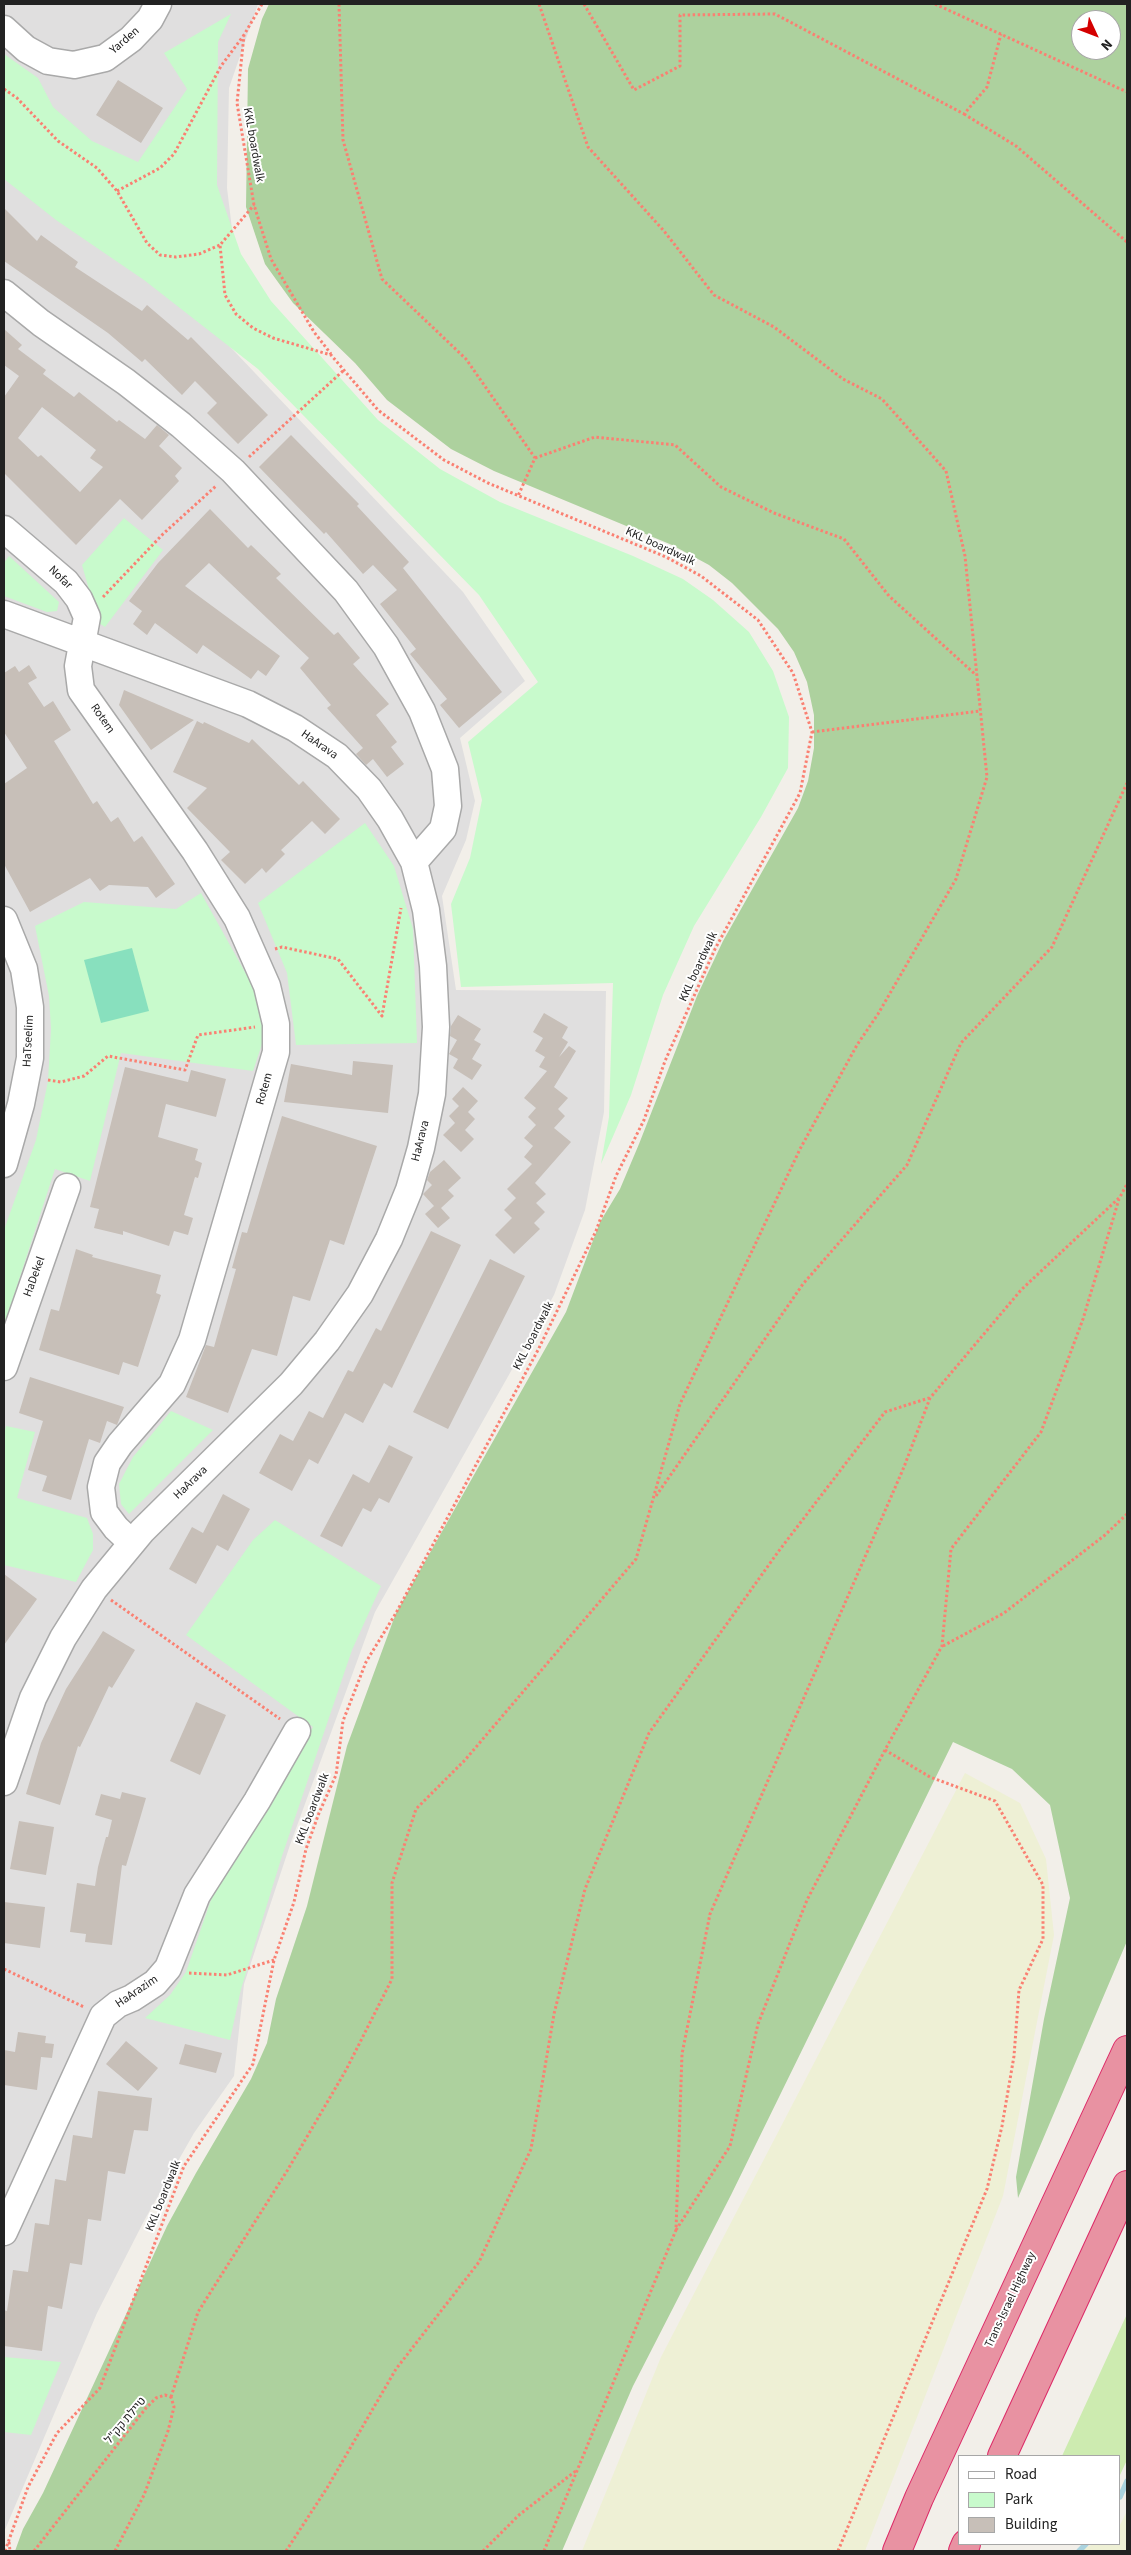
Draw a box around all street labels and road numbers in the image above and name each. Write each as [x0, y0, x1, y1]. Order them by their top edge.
street label: Yarden [107, 24, 143, 58]
street label: KKL boardwalk [239, 107, 267, 183]
street label: KKL boardwalk [623, 525, 697, 569]
street label: Nofar [45, 563, 75, 593]
street label: Rotem [87, 701, 117, 737]
street label: HaArava [298, 727, 340, 763]
street label: KKL boardwalk [677, 930, 721, 1004]
street label: HaTseelim [20, 1015, 38, 1067]
street label: Rotem [254, 1071, 276, 1107]
street label: HaArava [409, 1119, 433, 1163]
street label: HaDekel [21, 1255, 49, 1299]
street label: KKL boardwalk [510, 1299, 558, 1373]
street label: HaArava [171, 1463, 211, 1503]
street label: KKL boardwalk [293, 1771, 333, 1847]
street label: HaArazim [113, 1973, 161, 2011]
street label: KKL boardwalk [143, 2158, 185, 2234]
street label: Trans-Israel Highway [982, 2250, 1040, 2350]
street label: טיילת קק"ל [102, 2395, 150, 2447]

